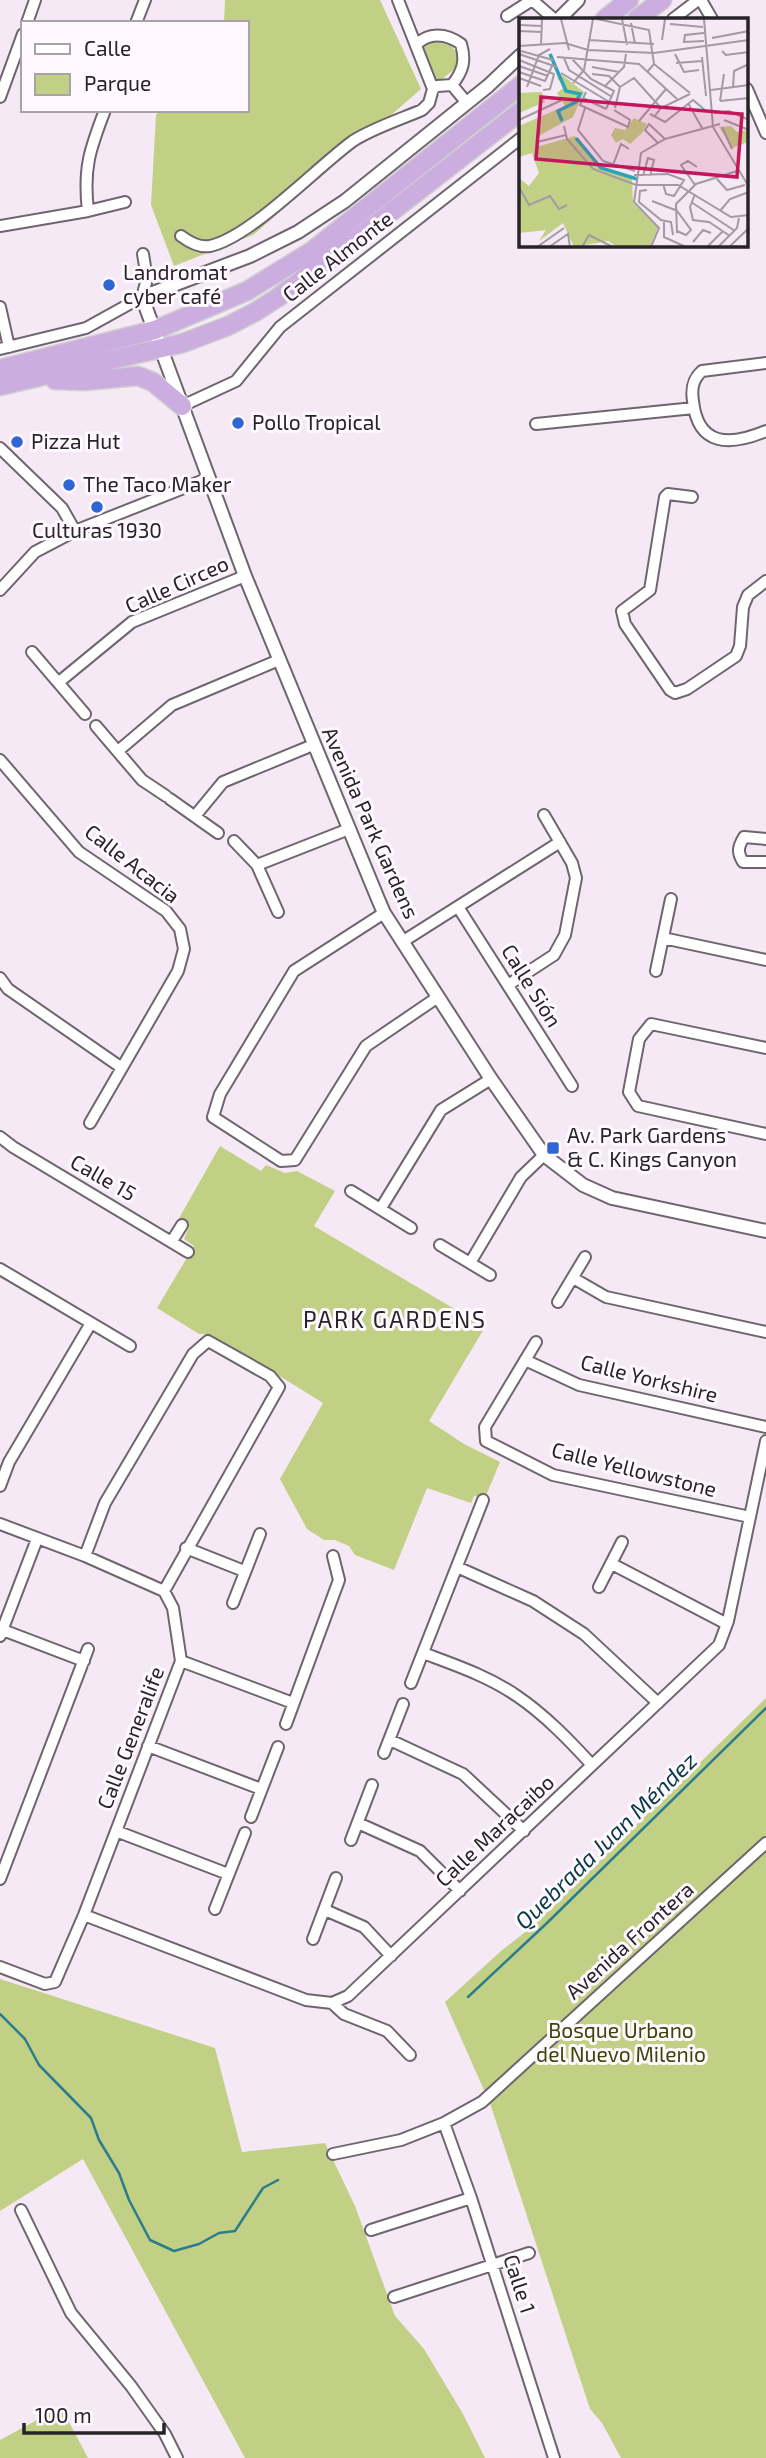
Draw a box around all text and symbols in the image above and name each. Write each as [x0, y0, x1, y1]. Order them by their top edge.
inset map [519, 18, 748, 247]
legend [21, 21, 248, 112]
text: Calle [84, 35, 131, 60]
text: Parque [84, 70, 151, 95]
street label: Calle Almonte [277, 205, 397, 306]
place label: Landromat cyber café [123, 259, 228, 308]
marker: Landromat cyber café [101, 277, 117, 293]
place label: Pollo Tropical [252, 409, 381, 434]
marker: Pollo Tropical [230, 415, 246, 431]
place label: Pizza Hut [31, 428, 120, 453]
marker: Pizza Hut [9, 434, 25, 450]
place label: The Taco Maker [83, 471, 232, 496]
marker: The Taco Maker [61, 477, 77, 493]
marker: Culturas 1930 [89, 499, 105, 515]
place label: Culturas 1930 [32, 517, 162, 542]
street label: Calle Circeo [121, 550, 232, 618]
street label: Avenida Park Gardens [318, 723, 425, 922]
street label: Calle Acacia [81, 818, 185, 908]
street label: Calle Sión [497, 939, 568, 1031]
place label: Av. Park Gardens & C. Kings Canyon [567, 1122, 737, 1171]
marker: Av. Park Gardens & C. Kings Canyon [545, 1140, 561, 1156]
street label: Calle 15 [67, 1148, 141, 1205]
district label: PARK GARDENS [303, 1305, 487, 1333]
street label: Calle Yorkshire [578, 1348, 721, 1407]
street label: Calle Yellowstone [549, 1436, 719, 1501]
street label: Calle Generalife [91, 1663, 168, 1812]
water label: Quebrada Juan Méndez [508, 1746, 702, 1935]
street label: Calle Maracaibo [430, 1769, 558, 1891]
street label: Avenida Frontera [560, 1876, 698, 2004]
park label: Bosque Urbano del Nuevo Milenio [536, 2017, 706, 2066]
street label: Calle 1 [499, 2251, 542, 2316]
scale bar [24, 2392, 164, 2436]
text: 100 m [35, 2402, 92, 2427]

